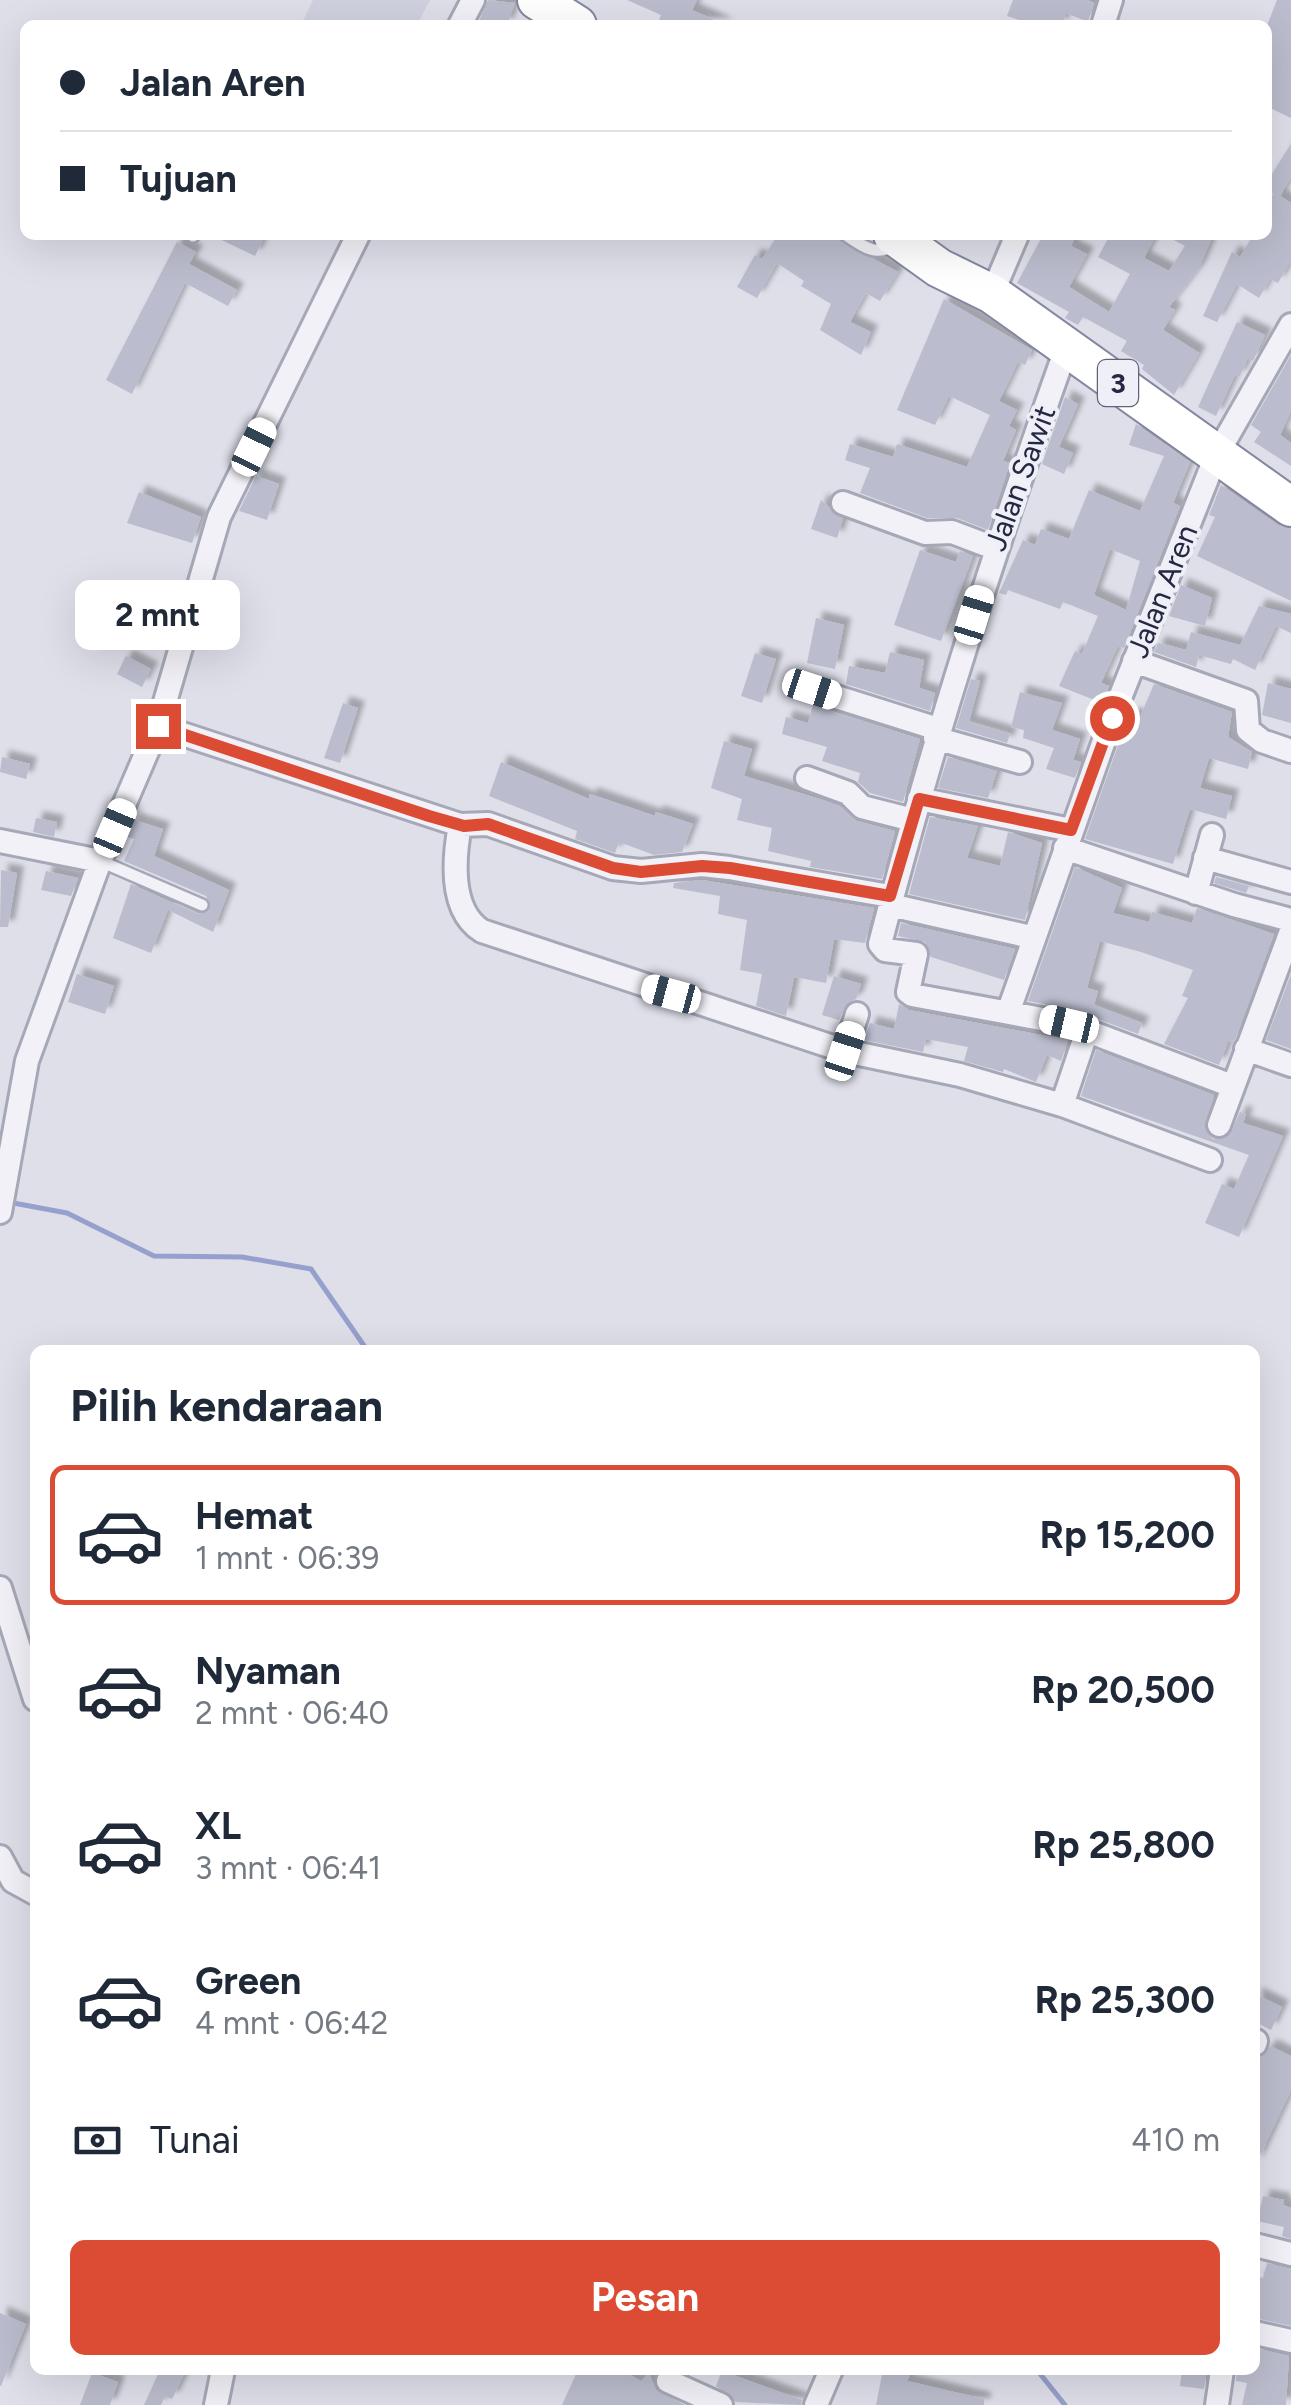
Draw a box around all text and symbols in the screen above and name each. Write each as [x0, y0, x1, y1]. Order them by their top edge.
text: Jalan Aren [120, 60, 306, 106]
text: Tujuan [120, 156, 237, 202]
road number: 3 [1098, 360, 1138, 406]
street label: Jalan Sawit [977, 400, 1063, 556]
car [227, 413, 281, 481]
street label: Jalan Aren [1119, 519, 1205, 663]
callout: 2 mnt [76, 581, 240, 651]
car [951, 582, 997, 648]
text: 2 mnt [115, 596, 200, 634]
car [779, 665, 845, 713]
route start [1090, 696, 1135, 741]
route end [136, 704, 181, 749]
car [89, 795, 141, 861]
car [638, 972, 704, 1016]
car [1036, 1003, 1102, 1045]
car [821, 1018, 869, 1084]
text: Pilih kendaraan [70, 1378, 383, 1432]
icon: car [75, 1490, 165, 1580]
text: Hemat [195, 1493, 313, 1539]
text: Rp 15,200 [1039, 1512, 1215, 1558]
text: 1 mnt · 06:39 [195, 1539, 379, 1577]
icon: car [75, 1645, 165, 1735]
text: Nyaman [195, 1648, 341, 1694]
text: Rp 20,500 [1031, 1667, 1215, 1713]
text: 2 mnt · 06:40 [195, 1694, 389, 1732]
icon: car [75, 1800, 165, 1890]
text: XL [195, 1803, 241, 1849]
text: Rp 25,800 [1032, 1822, 1215, 1868]
text: 3 mnt · 06:41 [195, 1849, 381, 1887]
icon: car [75, 1955, 165, 2045]
text: Green [195, 1958, 301, 2004]
text: Rp 25,300 [1034, 1977, 1215, 2023]
text: 4 mnt · 06:42 [195, 2004, 388, 2042]
icon: cash [70, 2113, 125, 2168]
text: Tunai [150, 2117, 240, 2163]
text: 410 m [1131, 2121, 1220, 2159]
button: Pesan [70, 2240, 1220, 2355]

